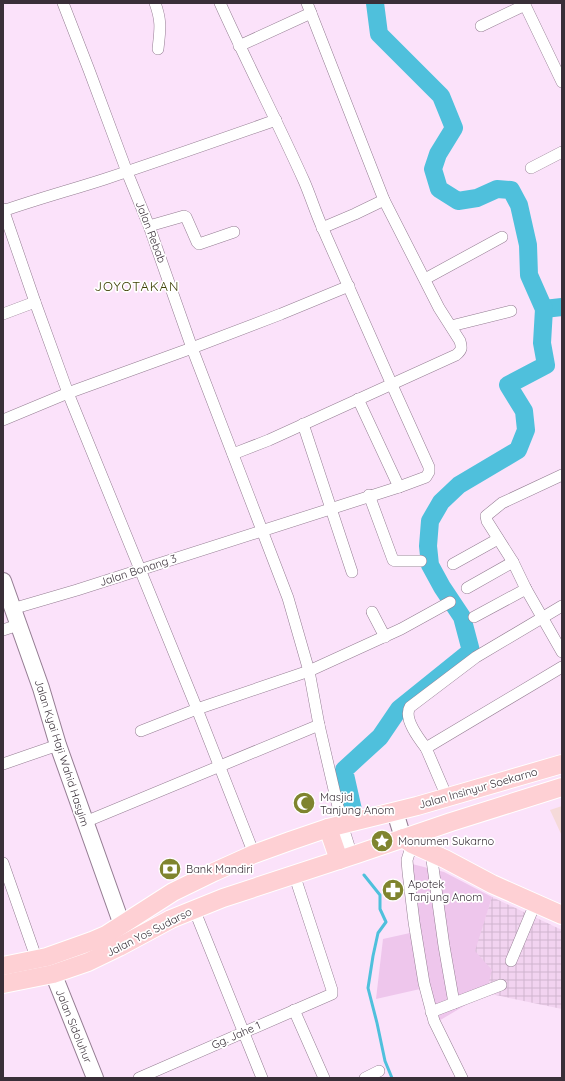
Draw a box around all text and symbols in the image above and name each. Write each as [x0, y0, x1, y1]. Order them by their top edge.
street label: Jalan Rebab [133, 199, 169, 265]
district label: JOYOTAKAN [95, 278, 179, 294]
street label: Jalan Bonang 3 [98, 551, 179, 589]
street label: Jalan Kyai Haji Wahid Hasyim [32, 678, 92, 828]
street label: Jalan Insinyur Soekarno [417, 764, 539, 812]
mosque icon: Masjid Tanjung Anom [291, 790, 317, 816]
place label: Masjid Tanjung Anom [320, 790, 394, 817]
place icon: Monumen Sukarno [369, 828, 395, 854]
place label: Monumen Sukarno [398, 834, 495, 848]
bank icon: Bank Mandiri [157, 856, 183, 882]
place label: Bank Mandiri [186, 862, 253, 876]
pharmacy icon: Apotek Tanjung Anom [380, 877, 406, 903]
place label: Apotek Tanjung Anom [408, 877, 482, 904]
street label: Jalan Yos Sudarso [104, 904, 194, 960]
street label: Jalan Sidoluhur [53, 987, 96, 1066]
street label: Gg. Jahe 1 [209, 1018, 263, 1052]

